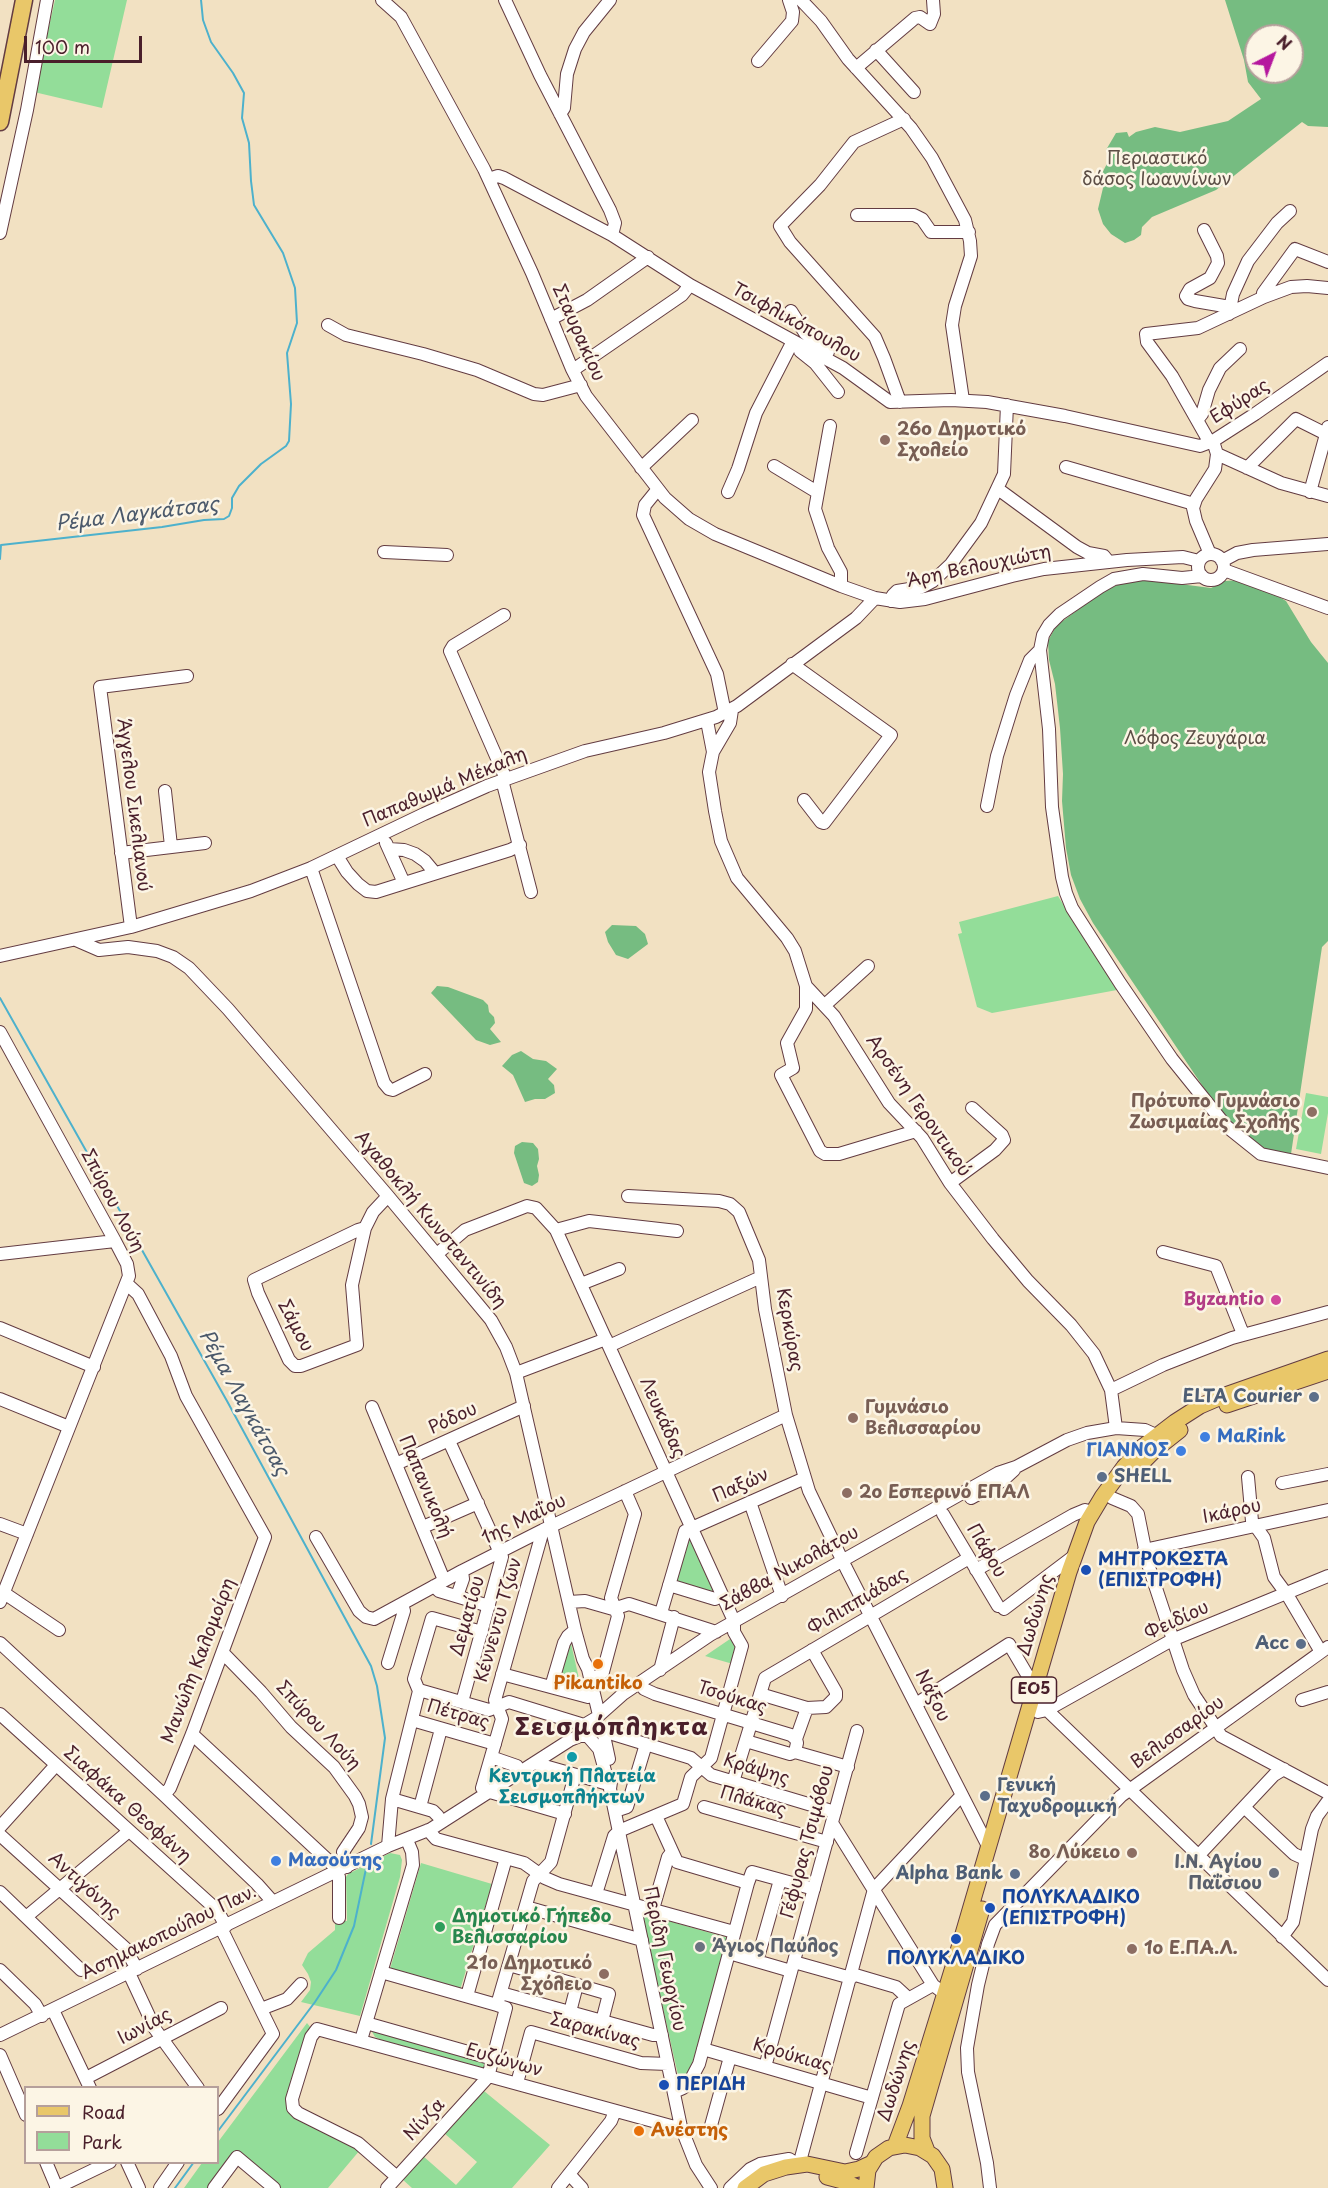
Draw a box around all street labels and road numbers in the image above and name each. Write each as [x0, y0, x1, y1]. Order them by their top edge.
street label: Τσιφλικόπουλου [728, 279, 864, 367]
street label: Σταυρακίου [547, 281, 609, 385]
street label: Εφύρας [1206, 375, 1274, 429]
street label: Άρη Βελουχιώτη [905, 541, 1053, 593]
street label: Άγγελου Σικελιανού [112, 717, 154, 893]
street label: Παπαθωμά Μέκαλη [360, 744, 530, 832]
street label: Αρσένη Γεροντικού [861, 1031, 975, 1181]
street label: Αγαθοκλή Κωνσταντινίδη [350, 1127, 510, 1313]
street label: Σπύρου Λούη [76, 1146, 148, 1256]
street label: Κερκύρας [771, 1287, 807, 1373]
street label: Σάμου [272, 1297, 318, 1355]
street label: Λευκάδας [635, 1374, 689, 1462]
street label: Ρόδου [425, 1398, 481, 1440]
street label: Παπανικολή [394, 1432, 456, 1542]
street label: Παξών [710, 1464, 772, 1508]
street label: 1ης Μαΐου [478, 1490, 570, 1550]
street label: Ικάρου [1201, 1495, 1263, 1529]
street label: Πάφου [962, 1520, 1010, 1582]
street label: Σάββα Νικολάτου [717, 1522, 863, 1616]
street label: Κέννεντυ Τζων [471, 1555, 527, 1685]
street label: Φιλιππιάδας [804, 1564, 912, 1640]
street label: Δωδώνης [1013, 1572, 1059, 1658]
street label: Δεματίου [446, 1573, 490, 1659]
street label: Μανώλη Καλομοίρη [158, 1575, 240, 1747]
street label: Φειδίου [1141, 1597, 1213, 1645]
street label: Νάξου [910, 1666, 954, 1726]
street label: Σπύρου Λούη [271, 1677, 365, 1775]
street label: Τσούκας [695, 1677, 769, 1719]
road number: ΕΟ5 [1012, 1677, 1056, 1703]
street label: Βελισσαρίου [1127, 1692, 1229, 1774]
street label: Πέτρας [424, 1696, 492, 1734]
street label: Σιαφάκα Θεοφάνη [59, 1742, 195, 1868]
street label: Κράψης [720, 1750, 792, 1790]
street label: Γέφυρας Τσιμόβου [777, 1763, 839, 1921]
street label: Πλάκας [717, 1782, 789, 1822]
street label: Αντιγόνης [44, 1848, 124, 1924]
street label: Ασημακοπούλου Παν. [78, 1881, 260, 1985]
street label: Περίδη Γεωργίου [638, 1885, 690, 2033]
street label: Ιωνίας [115, 2004, 175, 2050]
street label: Σαρακίνας [548, 2009, 642, 2053]
street label: Κρούκιας [750, 2034, 834, 2078]
street label: Δωδώνης [874, 2038, 920, 2124]
street label: Ευζώνων [463, 2040, 545, 2082]
street label: Νίνζα [400, 2094, 450, 2146]

